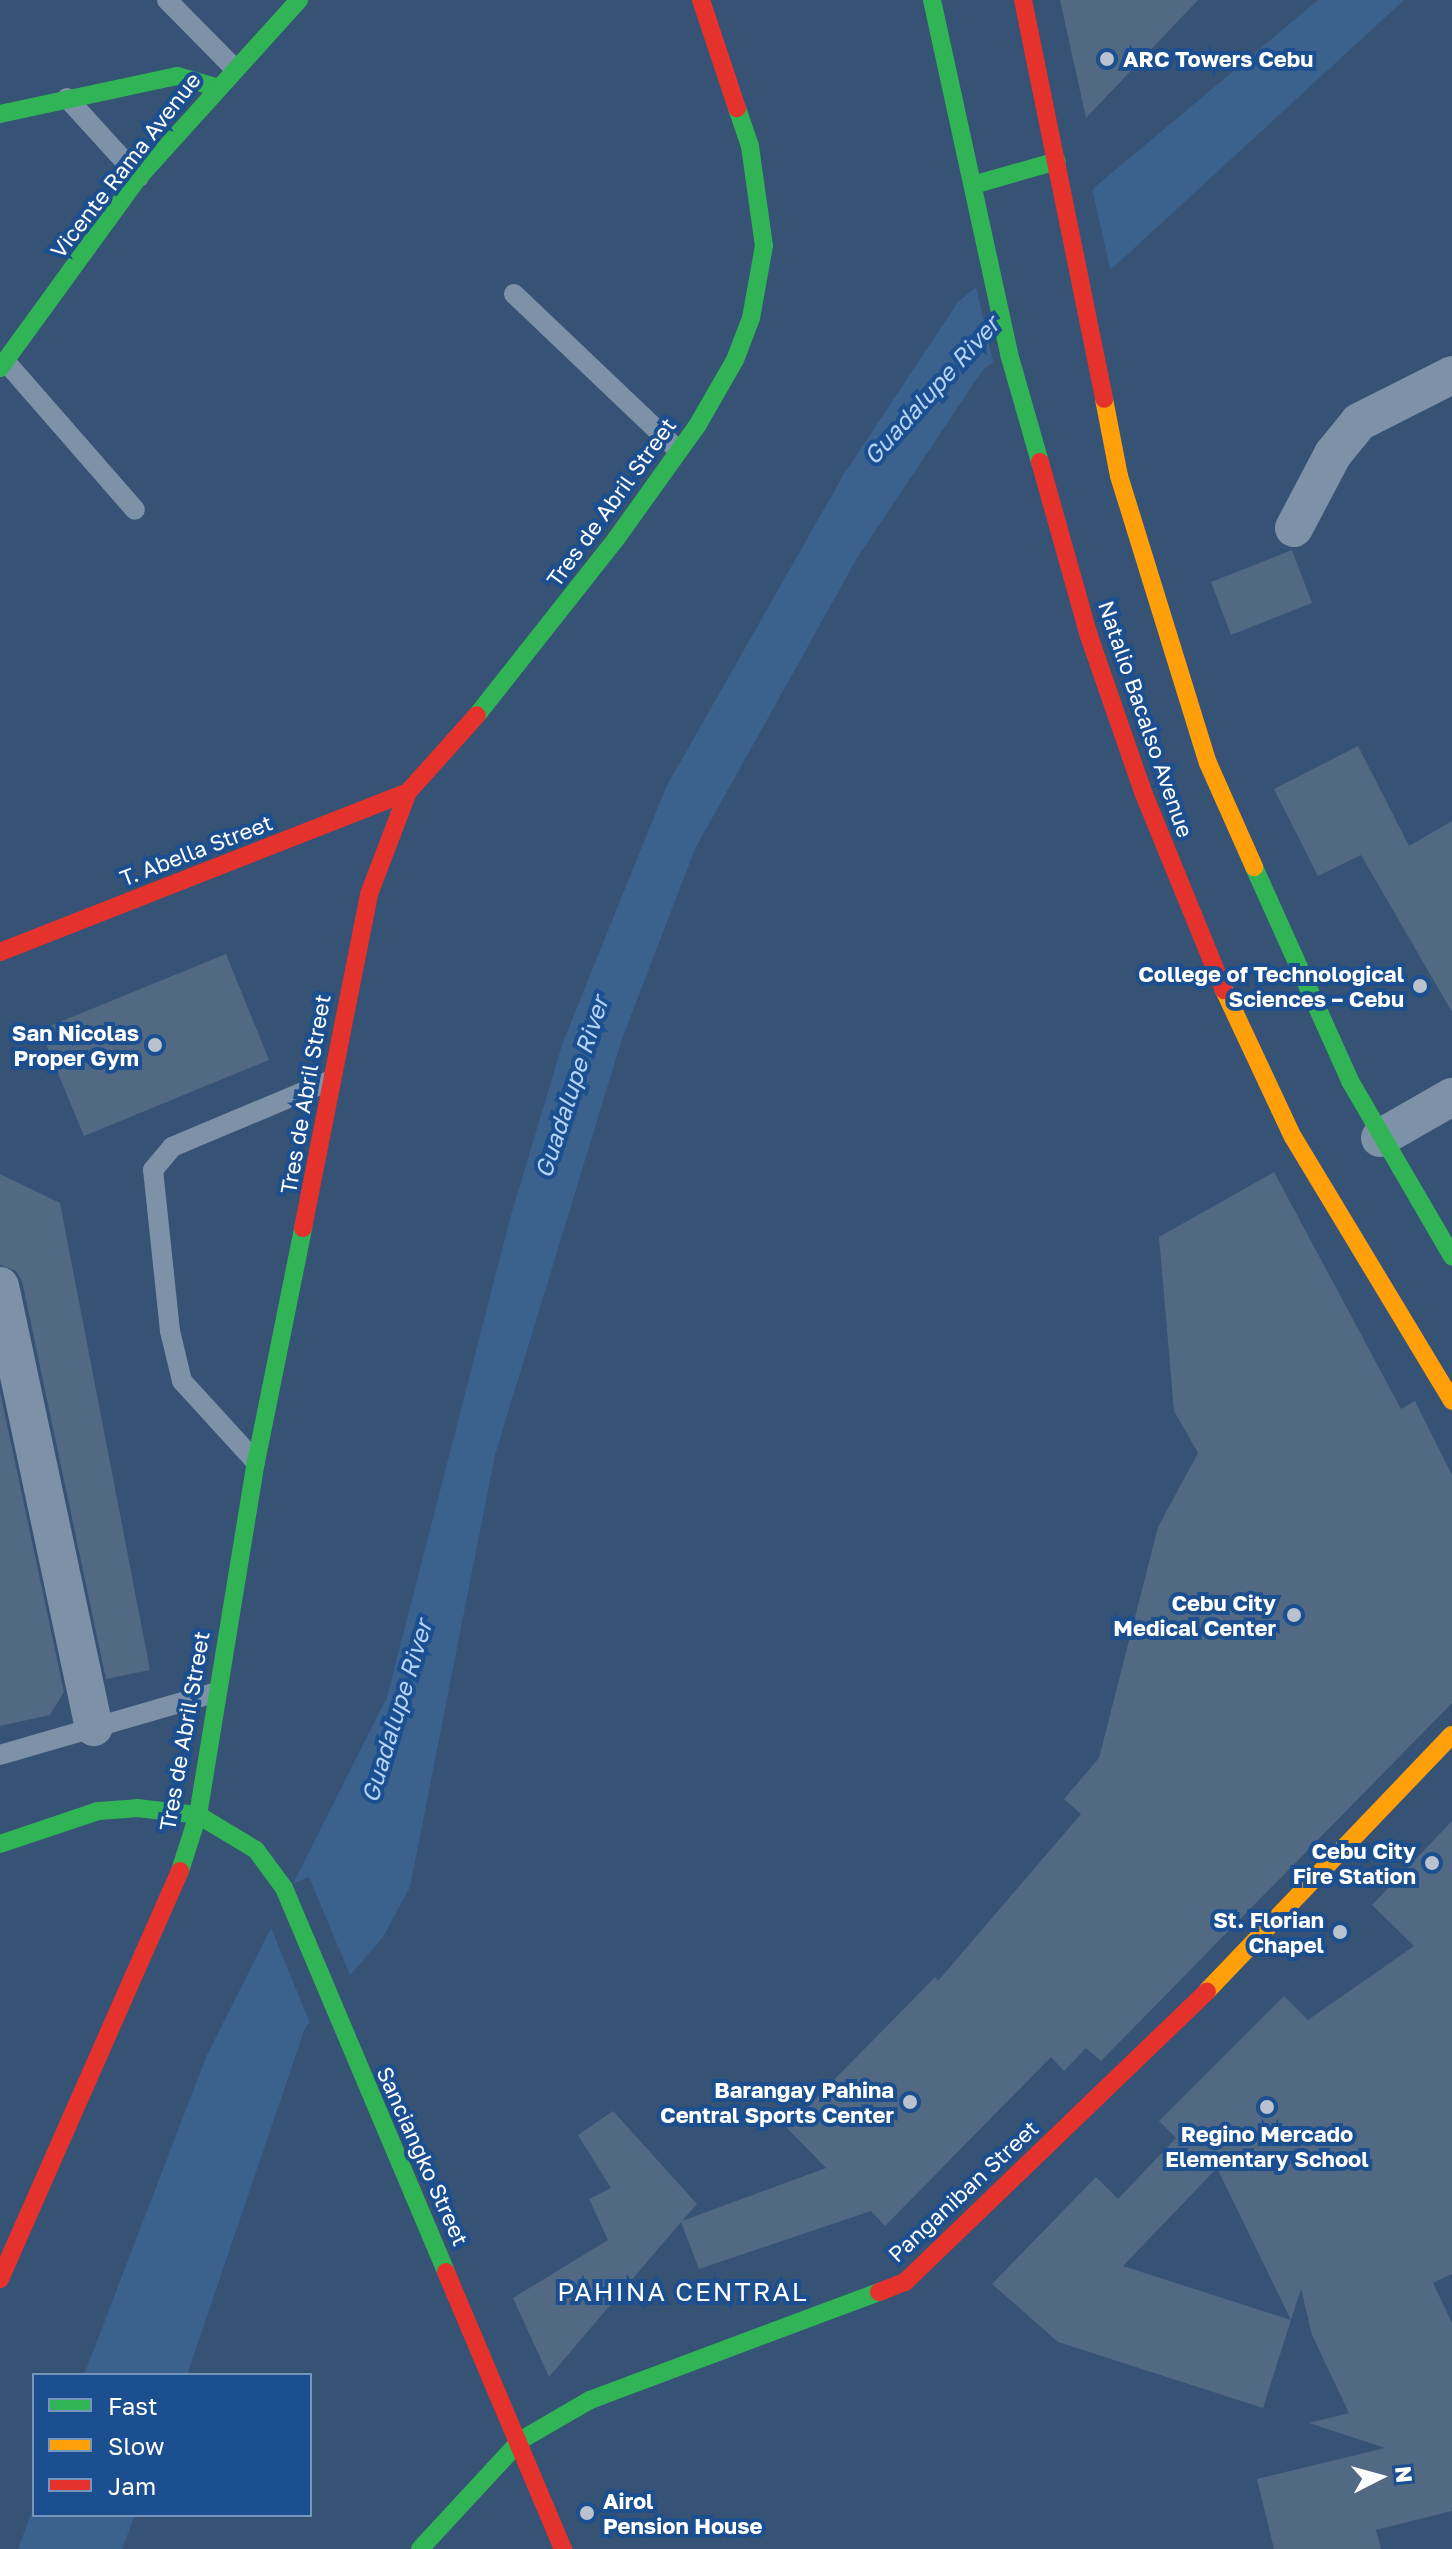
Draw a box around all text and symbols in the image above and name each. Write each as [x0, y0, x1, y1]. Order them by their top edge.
place label: ARC Towers Cebu [1123, 46, 1313, 72]
marker: ARC Towers Cebu [1098, 50, 1116, 68]
street label: Vicente Rama Avenue [44, 67, 206, 263]
water label: Guadalupe River [857, 310, 1005, 470]
street label: Tres de Abril Street [541, 412, 681, 592]
street label: Natalio Bacalso Avenue [1093, 597, 1199, 841]
street label: T. Abella Street [116, 809, 276, 891]
place label: College of Technological Sciences – Cebu [1138, 960, 1404, 1012]
marker: College of Technological Sciences – Cebu [1411, 977, 1429, 995]
street label: Tres de Abril Street [274, 992, 336, 1196]
water label: Guadalupe River [528, 993, 614, 1181]
place label: San Nicolas Proper Gym [12, 1019, 139, 1070]
marker: San Nicolas Proper Gym [146, 1036, 164, 1054]
place label: Cebu City Medical Center [1113, 1589, 1276, 1640]
marker: Cebu City Medical Center [1283, 1604, 1305, 1626]
water label: Guadalupe River [355, 1616, 437, 1806]
street label: Tres de Abril Street [153, 1629, 215, 1833]
place label: Cebu City Fire Station [1293, 1837, 1416, 1888]
marker: Cebu City Fire Station [1423, 1854, 1441, 1872]
place label: St. Florian Chapel [1213, 1906, 1324, 1958]
marker: St. Florian Chapel [1331, 1923, 1349, 1941]
street label: Sanciangko Street [372, 2062, 474, 2250]
place label: Barangay Pahina Central Sports Center [660, 2076, 894, 2128]
marker: Barangay Pahina Central Sports Center [901, 2093, 919, 2111]
marker: Regino Mercado Elementary School [1258, 2098, 1276, 2116]
street label: Panganiban Street [882, 2115, 1044, 2267]
place label: Regino Mercado Elementary School [1165, 2120, 1369, 2172]
district label: PAHINA CENTRAL [557, 2276, 809, 2308]
legend [32, 2373, 312, 2517]
text: Fast [108, 2391, 158, 2420]
text: Slow [108, 2431, 164, 2460]
north arrow [1340, 2437, 1420, 2517]
text: N [1390, 2465, 1419, 2484]
text: Jam [108, 2471, 156, 2500]
place label: Airol Pension House [603, 2487, 762, 2538]
marker: Airol Pension House [578, 2504, 596, 2522]

